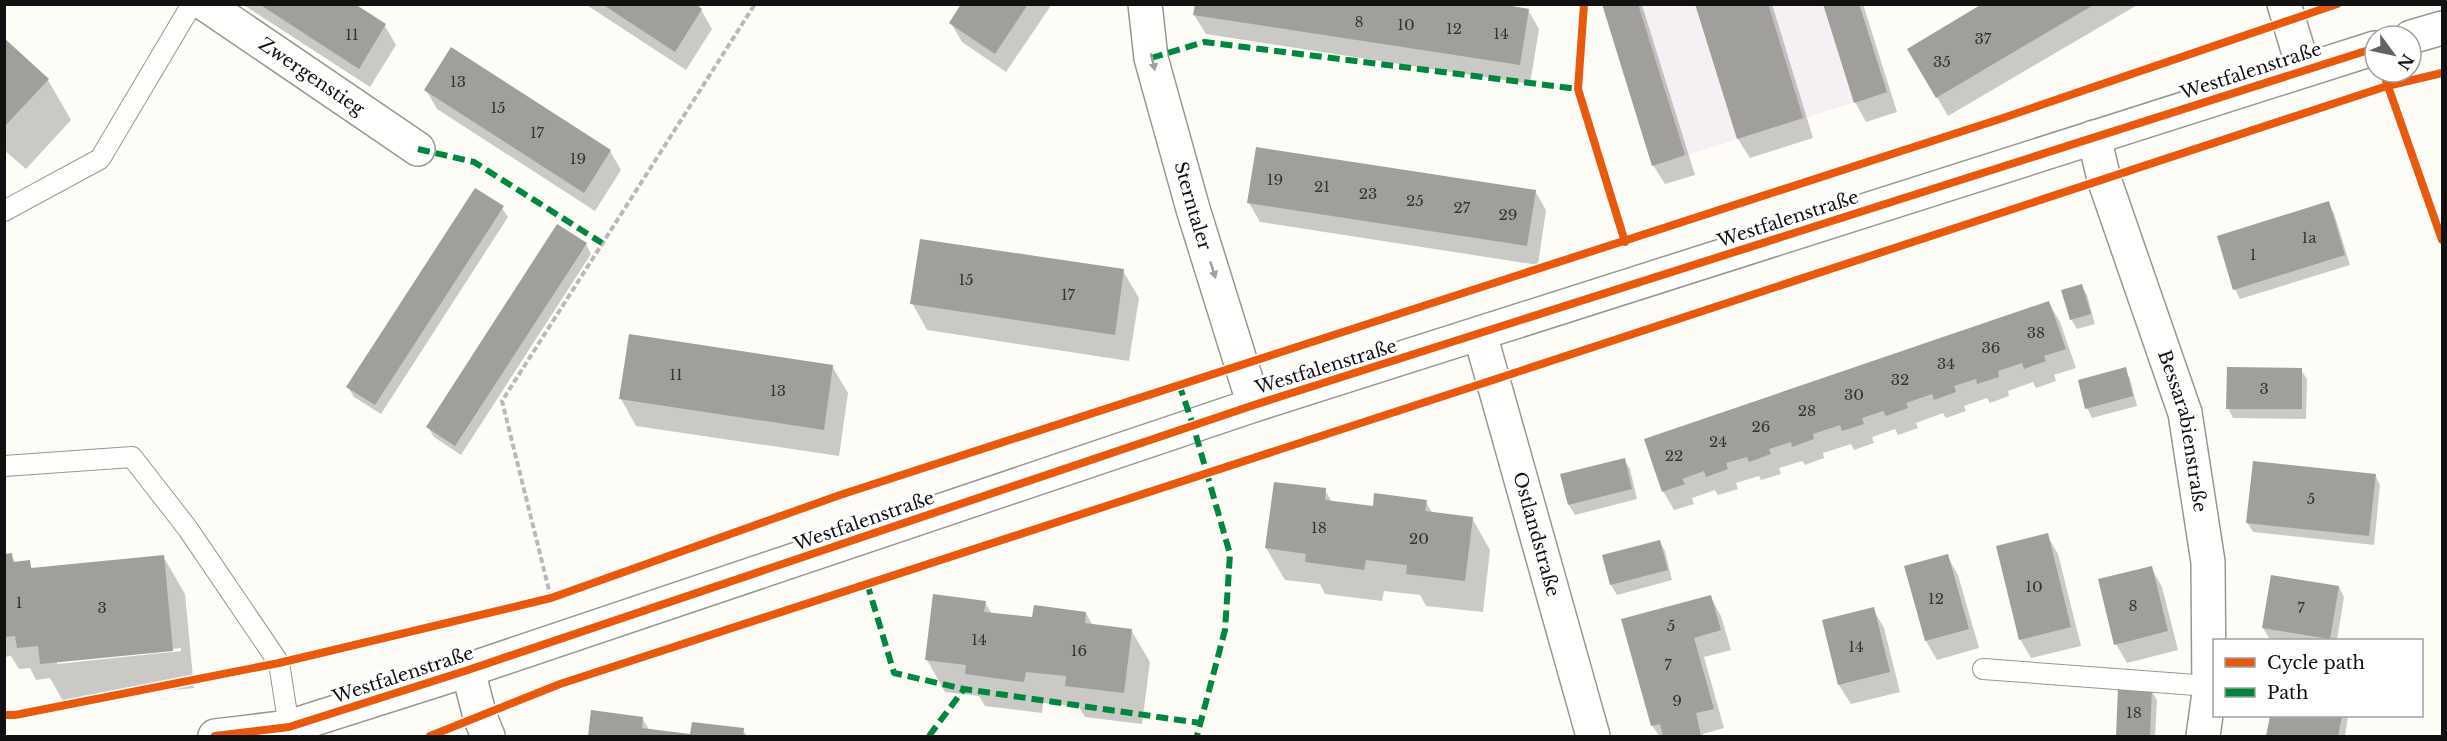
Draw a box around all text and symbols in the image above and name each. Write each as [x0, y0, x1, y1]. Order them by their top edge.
house number: 8 [1354, 12, 1364, 31]
house number: 10 [1397, 15, 1415, 34]
house number: 12 [1446, 19, 1462, 38]
house number: 14 [1493, 24, 1509, 43]
north arrow [2363, 24, 2423, 84]
house number: 11 [345, 25, 359, 44]
house number: 37 [1975, 29, 1992, 48]
street label: Zwergenstieg [255, 33, 369, 120]
street label: Westfalenstraße [2177, 38, 2324, 105]
text: N [2393, 50, 2418, 74]
house number: 35 [1933, 52, 1951, 71]
one-way arrow [1148, 53, 1158, 72]
house number: 13 [450, 72, 466, 91]
house number: 15 [490, 98, 506, 117]
house number: 17 [530, 123, 545, 142]
house number: 19 [570, 149, 586, 168]
street label: Sterntaler [1169, 159, 1216, 253]
house number: 19 [1267, 170, 1283, 189]
house number: 21 [1314, 177, 1330, 196]
house number: 23 [1359, 184, 1377, 203]
street label: Westfalenstraße [1714, 186, 1861, 253]
house number: 25 [1406, 191, 1424, 210]
house number: 27 [1454, 198, 1471, 217]
house number: 29 [1499, 205, 1517, 224]
house number: 1a [2301, 228, 2317, 247]
house number: 1 [2250, 245, 2256, 264]
one-way arrow [1208, 261, 1218, 279]
house number: 15 [958, 270, 974, 289]
house number: 17 [1061, 285, 1076, 304]
house number: 38 [2027, 323, 2045, 342]
street label: Westfalenstraße [1251, 335, 1400, 399]
house number: 36 [1982, 338, 2000, 357]
street label: Bessarabienstraße [2153, 347, 2211, 514]
house number: 34 [1937, 354, 1955, 373]
house number: 11 [669, 365, 683, 384]
house number: 32 [1891, 370, 1909, 389]
house number: 3 [2259, 379, 2269, 398]
house number: 13 [770, 381, 786, 400]
house number: 30 [1844, 385, 1864, 404]
house number: 28 [1798, 401, 1816, 420]
house number: 26 [1752, 417, 1770, 436]
house number: 24 [1709, 432, 1727, 451]
house number: 22 [1665, 446, 1683, 465]
street label: Ostlandstraße [1508, 469, 1564, 599]
street label: Westfalenstraße [790, 487, 937, 556]
house number: 5 [2307, 489, 2315, 508]
house number: 18 [1311, 518, 1327, 537]
house number: 20 [1409, 529, 1429, 548]
house number: 10 [2025, 577, 2043, 596]
house number: 12 [1928, 589, 1944, 608]
house number: 1 [16, 593, 22, 612]
house number: 8 [2128, 596, 2138, 615]
house number: 3 [97, 598, 107, 617]
house number: 7 [2297, 598, 2305, 617]
house number: 5 [1667, 616, 1675, 635]
house number: 14 [971, 630, 987, 649]
house number: 14 [1848, 637, 1864, 656]
legend [2213, 639, 2423, 717]
house number: 16 [1071, 641, 1087, 660]
street label: Westfalenstraße [329, 642, 476, 709]
text: Cycle path [2267, 652, 2365, 674]
house number: 7 [1664, 655, 1672, 674]
text: Path [2267, 682, 2308, 704]
house number: 9 [1672, 691, 1682, 710]
house number: 18 [2126, 703, 2142, 722]

